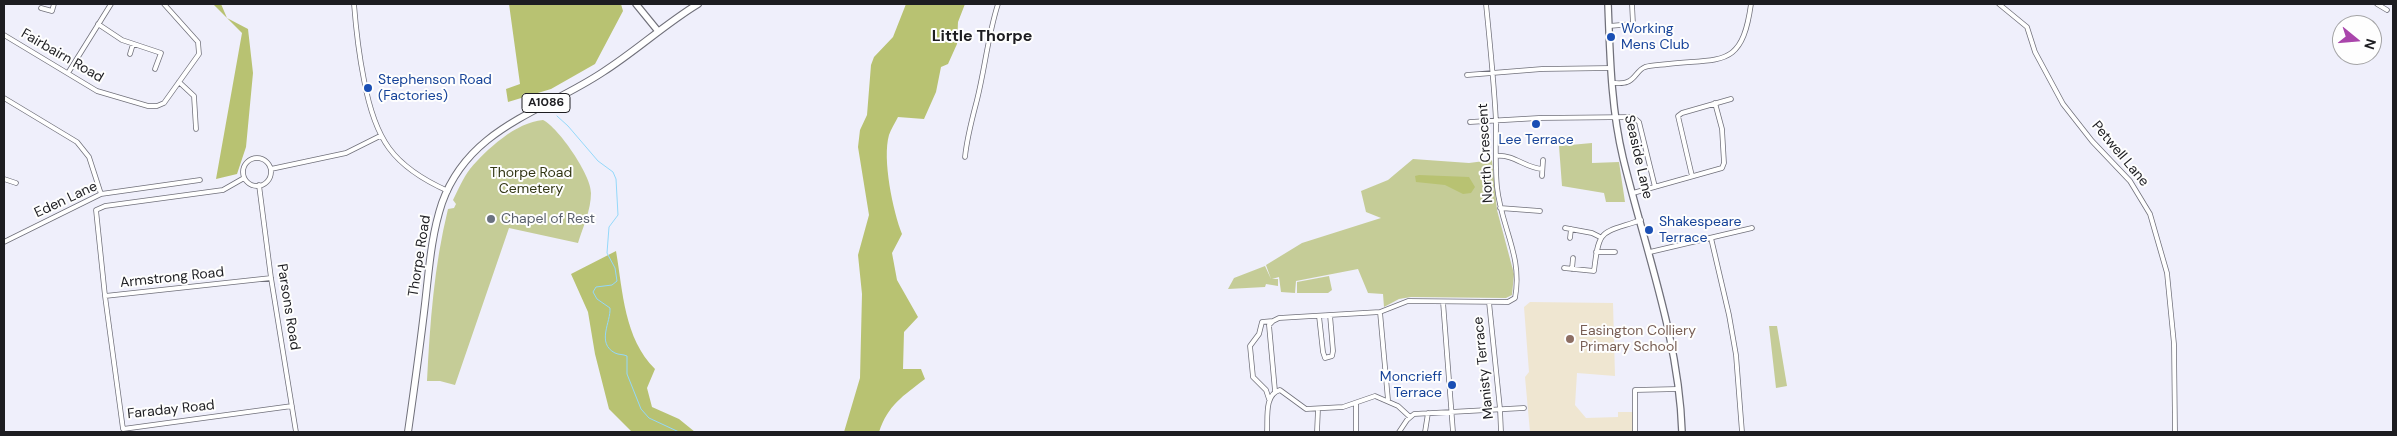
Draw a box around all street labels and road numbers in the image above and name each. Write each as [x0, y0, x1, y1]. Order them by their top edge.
street label: Fairbairn Road [18, 26, 106, 86]
road number: A1086 [522, 94, 570, 112]
street label: North Crescent [1475, 103, 1497, 203]
street label: Seaside Lane [1620, 113, 1656, 201]
street label: Petwell Lane [2088, 118, 2152, 190]
street label: Eden Lane [32, 178, 100, 222]
street label: Thorpe Road [405, 214, 435, 298]
street label: Parsons Road [273, 263, 303, 351]
street label: Armstrong Road [119, 264, 225, 292]
street label: Manisty Terrace [1470, 316, 1498, 420]
street label: Faraday Road [127, 397, 215, 423]

